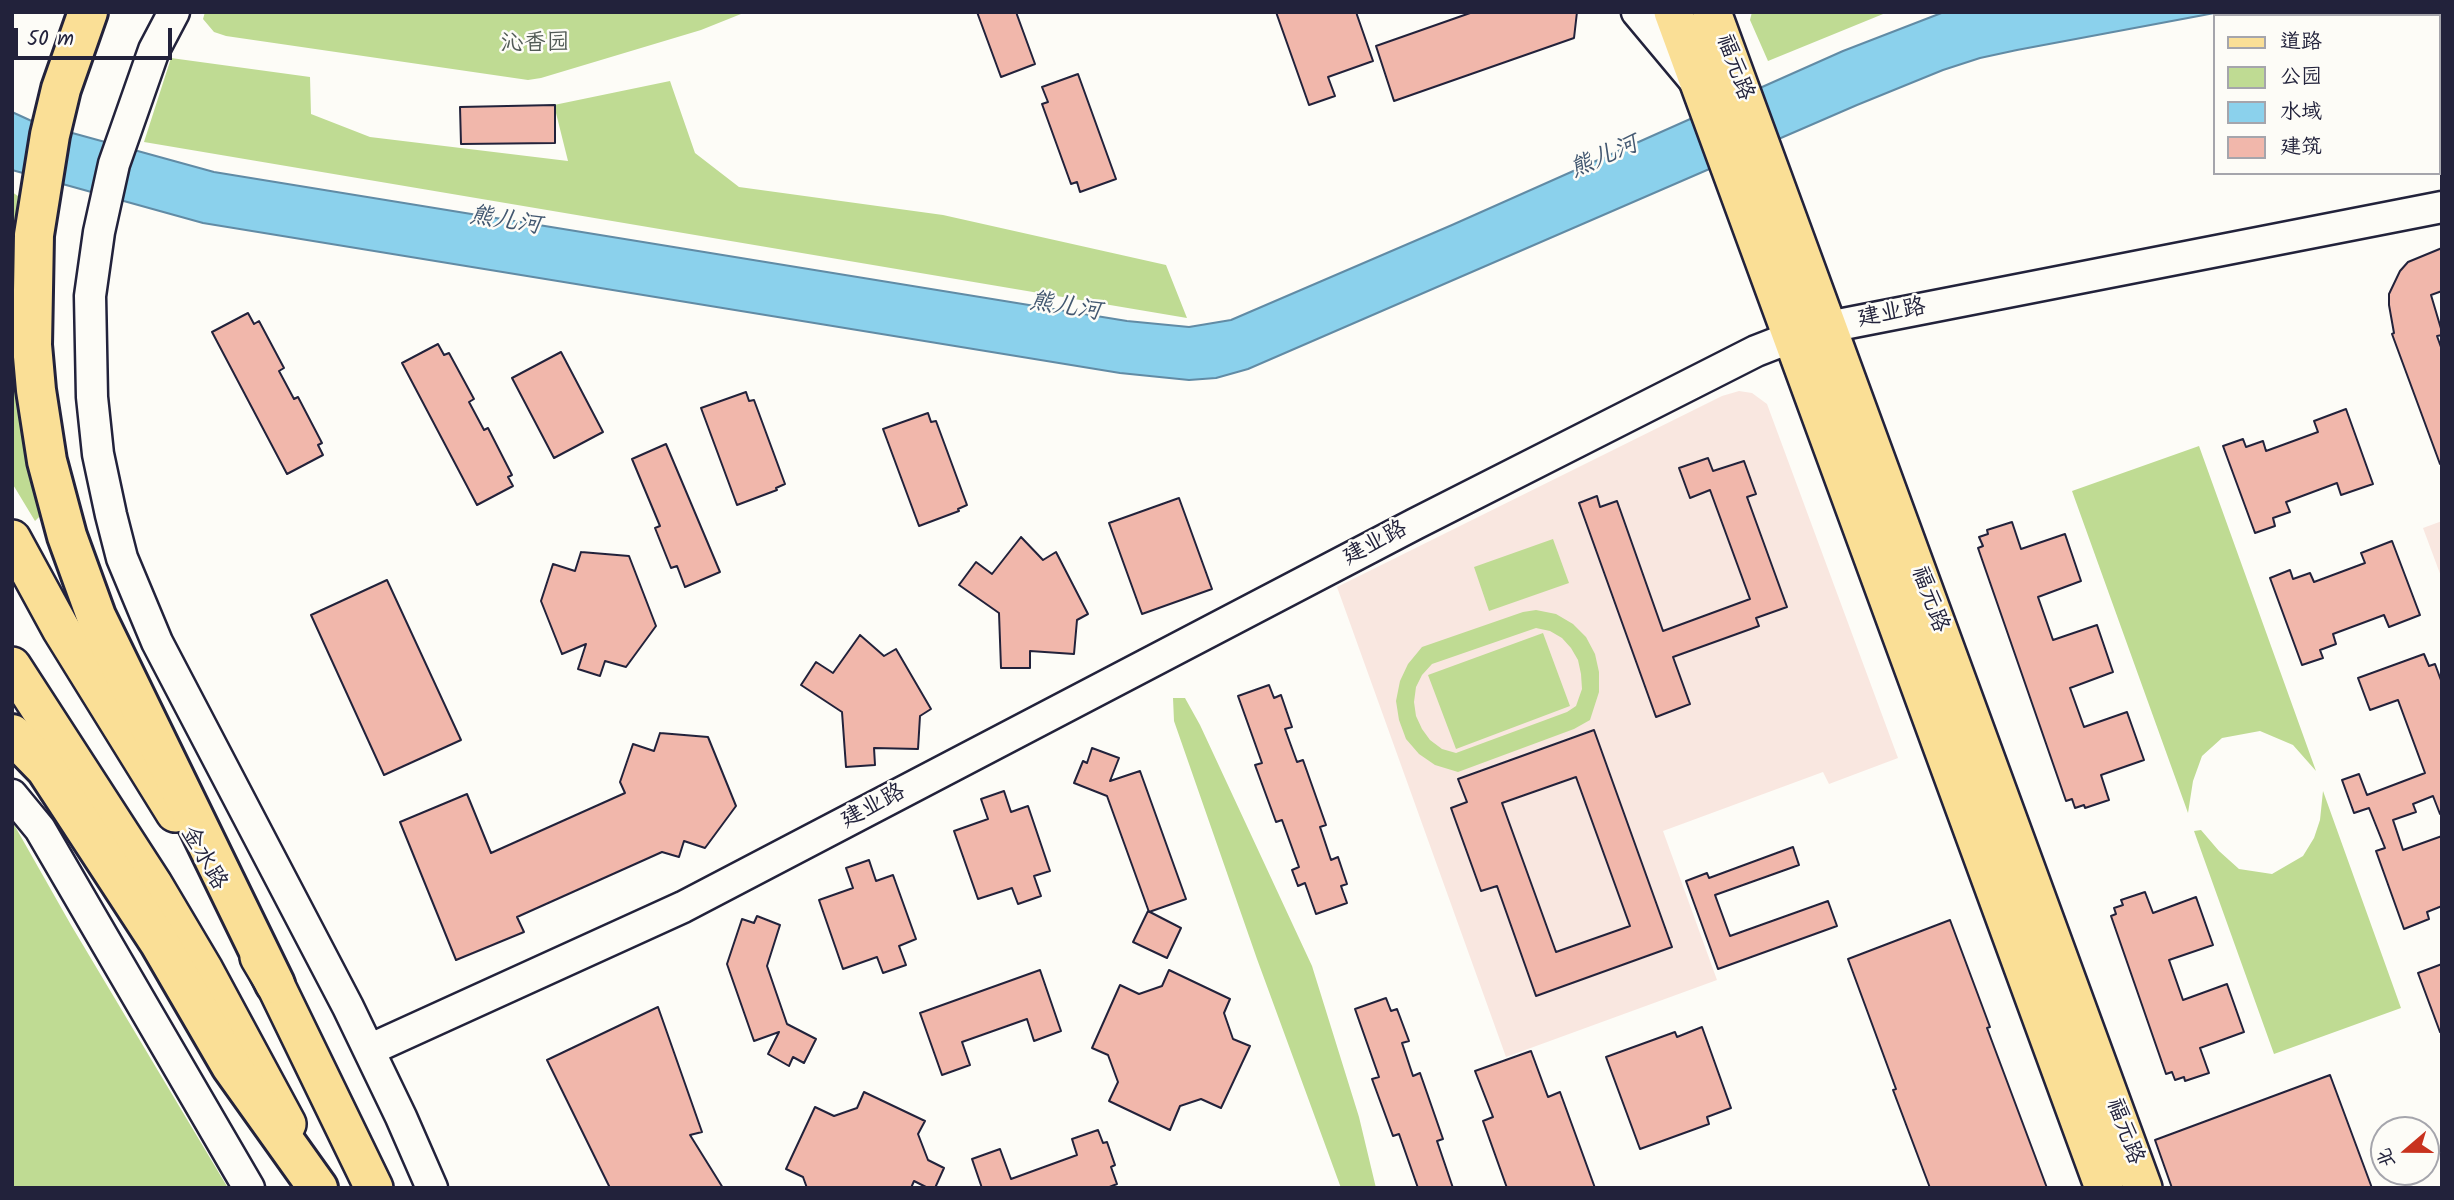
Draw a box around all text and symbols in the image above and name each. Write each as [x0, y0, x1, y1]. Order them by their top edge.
scale bar [18, 14, 175, 58]
legend [2212, 14, 2440, 175]
text: 50 m [27, 23, 74, 56]
text: 道路 [2280, 26, 2322, 59]
park label: 沁香园 [501, 31, 569, 59]
street label: 福元路 [1708, 31, 1758, 105]
text: 公园 [2280, 61, 2322, 94]
text: 水域 [2280, 96, 2322, 129]
text: 建筑 [2280, 131, 2322, 164]
water label: 熊儿河 [1566, 132, 1644, 186]
water label: 熊儿河 [467, 203, 543, 243]
water label: 熊儿河 [1027, 289, 1103, 329]
street label: 建业路 [1856, 295, 1928, 335]
street label: 建业路 [1339, 517, 1413, 573]
street label: 福元路 [1903, 563, 1953, 637]
street label: 建业路 [837, 780, 911, 836]
street label: 金水路 [173, 822, 231, 896]
street label: 福元路 [2098, 1095, 2148, 1169]
north arrow [2370, 1116, 2440, 1186]
text: 北 [2370, 1143, 2404, 1172]

